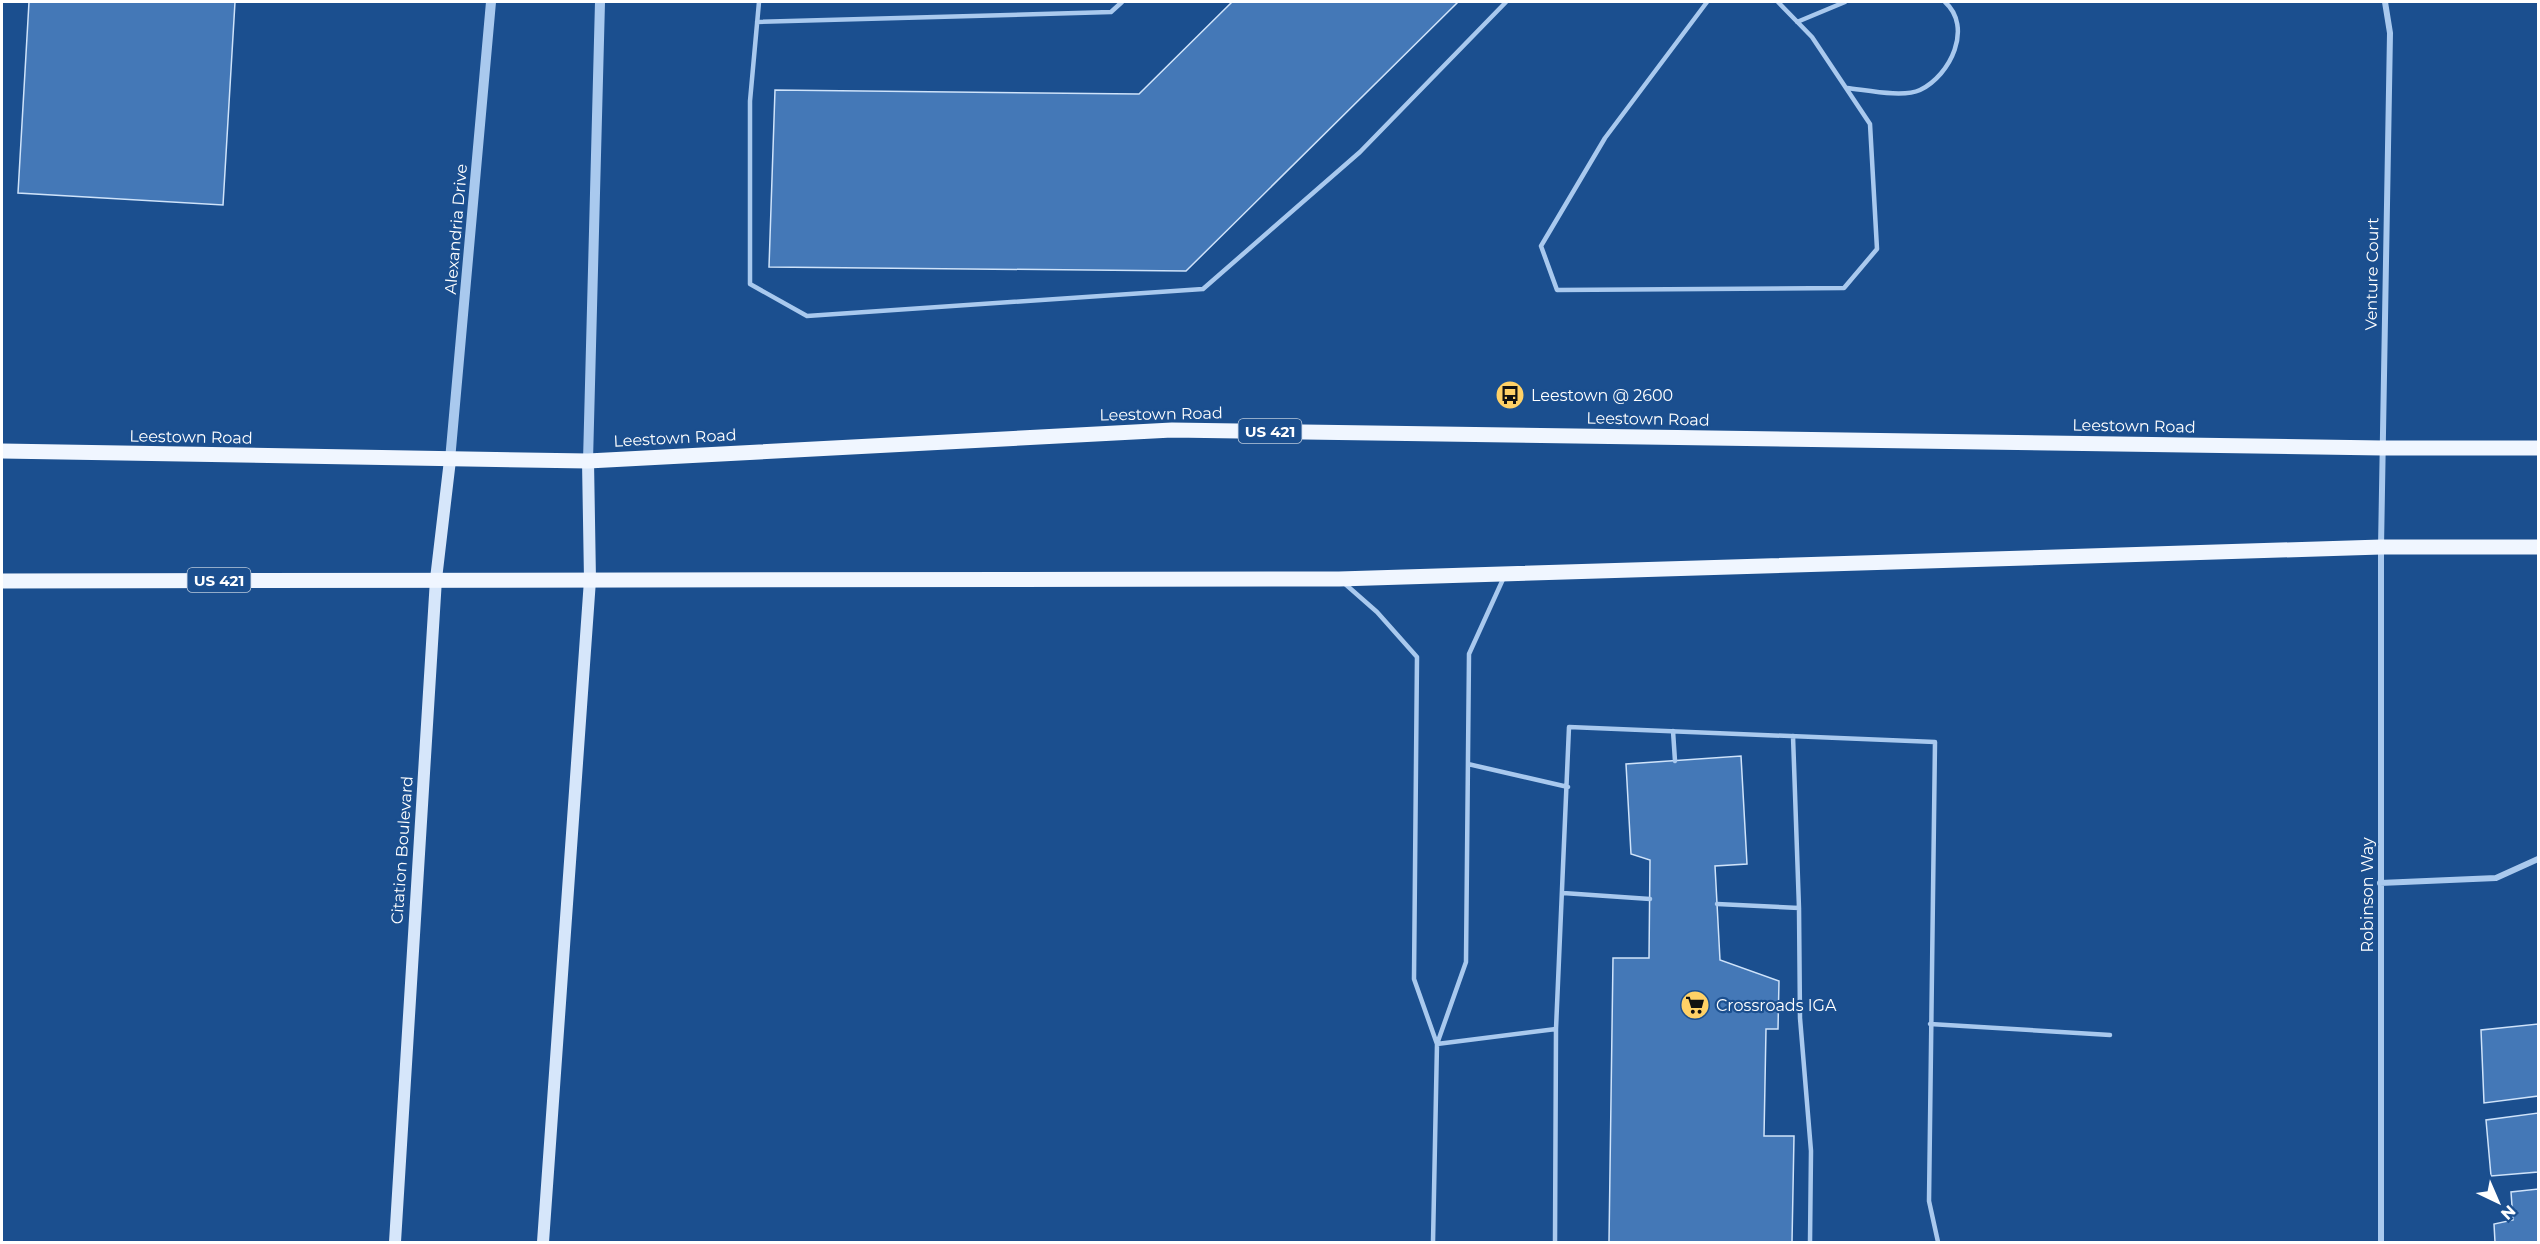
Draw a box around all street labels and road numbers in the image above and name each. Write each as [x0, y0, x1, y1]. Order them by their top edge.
street label: Alexandria Drive [441, 163, 471, 295]
street label: Venture Court [2362, 217, 2382, 331]
street label: Leestown Road [1099, 403, 1223, 425]
street label: Leestown Road [1586, 408, 1710, 430]
street label: Leestown Road [2072, 415, 2196, 437]
road number: US 421 [1238, 419, 1302, 443]
street label: Leestown Road [613, 425, 737, 451]
street label: Leestown Road [129, 426, 253, 448]
road number: US 421 [188, 568, 250, 592]
street label: Citation Boulevard [387, 775, 417, 925]
street label: Robinson Way [2358, 837, 2377, 953]

